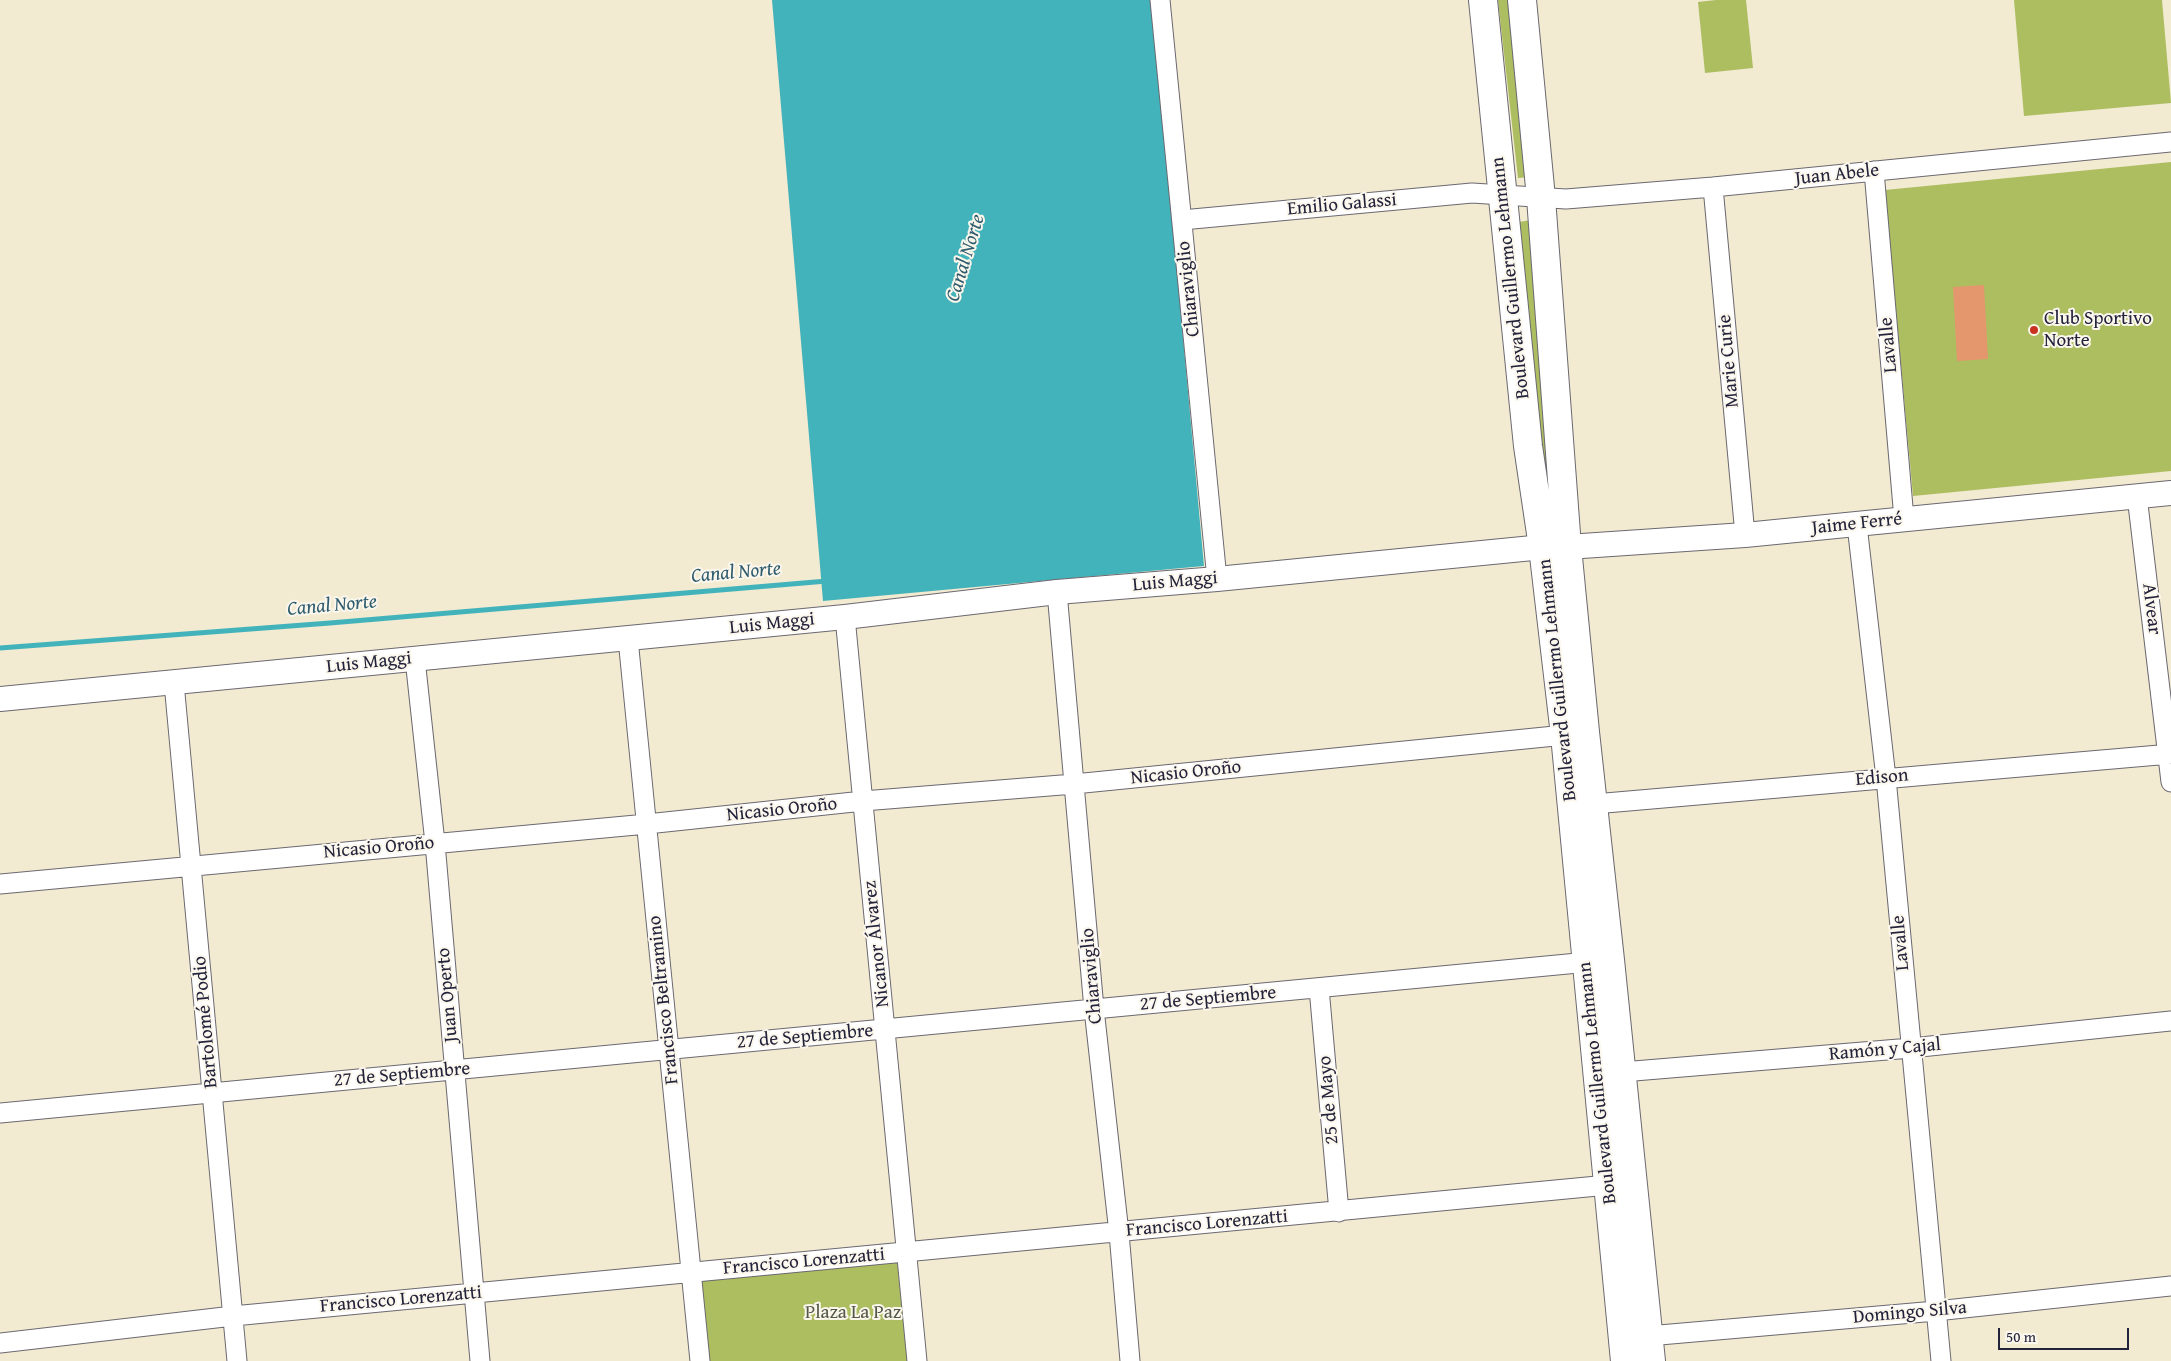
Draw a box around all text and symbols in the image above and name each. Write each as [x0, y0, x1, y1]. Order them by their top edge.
street label: Boulevard Guillermo Lehmann [1487, 156, 1535, 400]
street label: Juan Abele [1794, 159, 1880, 191]
street label: Emilio Galassi [1286, 189, 1398, 221]
water label: Canal Norte [941, 211, 991, 305]
street label: Chiaraviglio [1173, 240, 1205, 338]
place label: Club Sportivo Norte [2044, 308, 2152, 352]
street label: Marie Curie [1714, 313, 1744, 409]
street label: Lavalle [1875, 316, 1903, 374]
marker: Club Sportivo Norte [2028, 324, 2040, 336]
street label: Jaime Ferré [1811, 508, 1903, 540]
water label: Canal Norte [690, 557, 782, 589]
street label: Boulevard Guillermo Lehmann [1534, 558, 1582, 802]
street label: Luis Maggi [1131, 567, 1219, 597]
street label: Alvear [2137, 582, 2165, 636]
water label: Canal Norte [286, 590, 378, 622]
street label: Luis Maggi [728, 608, 816, 640]
street label: Luis Maggi [325, 647, 413, 679]
street label: Nicasio Oroño [1130, 756, 1242, 790]
street label: Edison [1855, 764, 1909, 792]
street label: Nicasio Oroño [726, 793, 838, 827]
street label: Nicasio Oroño [323, 832, 435, 864]
street label: Nicanor Álvarez [859, 880, 895, 1008]
street label: Francisco Beltramino [644, 914, 684, 1086]
street label: Lavalle [1887, 914, 1915, 972]
street label: Chiaraviglio [1076, 927, 1108, 1025]
street label: Juan Operto [433, 947, 463, 1043]
street label: Bartolomé Podio [189, 955, 223, 1089]
street label: Boulevard Guillermo Lehmann [1574, 961, 1622, 1205]
street label: 27 de Septiembre [1139, 982, 1277, 1016]
street label: 27 de Septiembre [736, 1020, 874, 1054]
street label: Ramón y Cajal [1828, 1034, 1942, 1066]
street label: 25 de Mayo [1314, 1055, 1344, 1145]
street label: 27 de Septiembre [333, 1058, 471, 1092]
street label: Francisco Lorenzatti [1125, 1206, 1289, 1242]
street label: Francisco Lorenzatti [722, 1244, 886, 1280]
street label: Francisco Lorenzatti [319, 1282, 483, 1318]
street label: Domingo Silva [1852, 1297, 1968, 1329]
park label: Plaza La Paz [805, 1302, 901, 1324]
scale bar [2001, 1318, 2132, 1350]
text: 50 m [2006, 1326, 2036, 1347]

